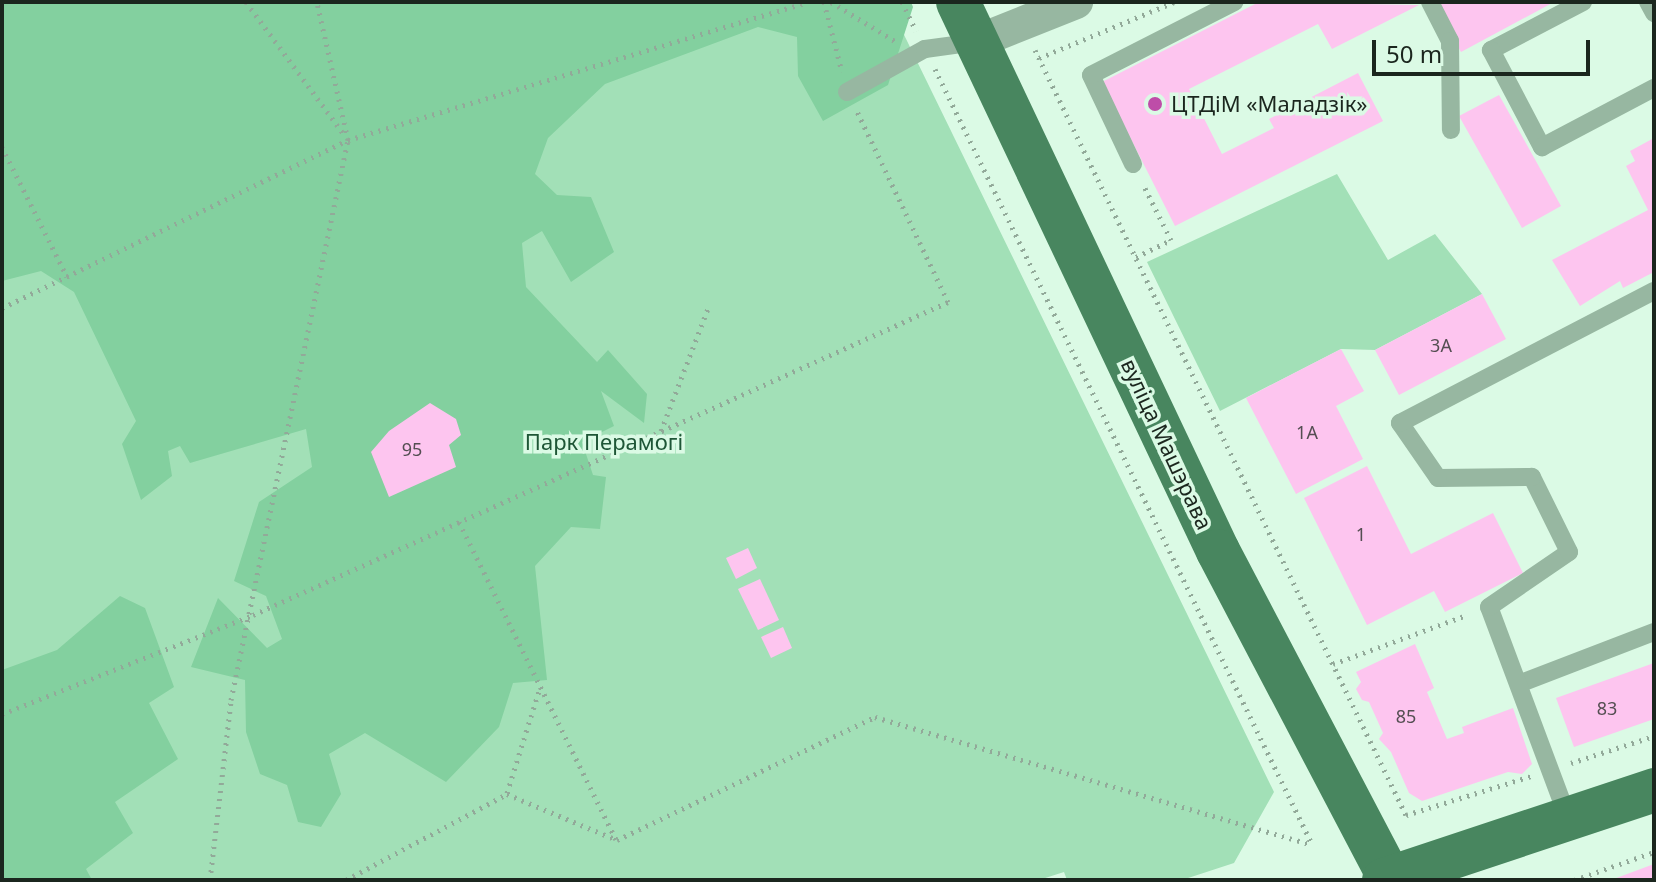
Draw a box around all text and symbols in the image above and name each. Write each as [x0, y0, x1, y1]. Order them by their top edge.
scale bar [1376, 24, 1594, 74]
text: 50 m [1386, 37, 1442, 70]
place label: ЦТДіМ «Маладзік» [1171, 91, 1368, 117]
marker: ЦТДіМ «Маладзік» [1146, 95, 1164, 113]
house number: 3А [1430, 334, 1452, 356]
street label: вуліца Машэрава [1116, 354, 1218, 534]
house number: 1А [1296, 421, 1318, 443]
park label: Парк Перамогі [525, 429, 683, 455]
house number: 95 [402, 438, 422, 460]
house number: 1 [1356, 523, 1366, 545]
house number: 83 [1597, 697, 1617, 719]
house number: 85 [1396, 705, 1416, 727]

